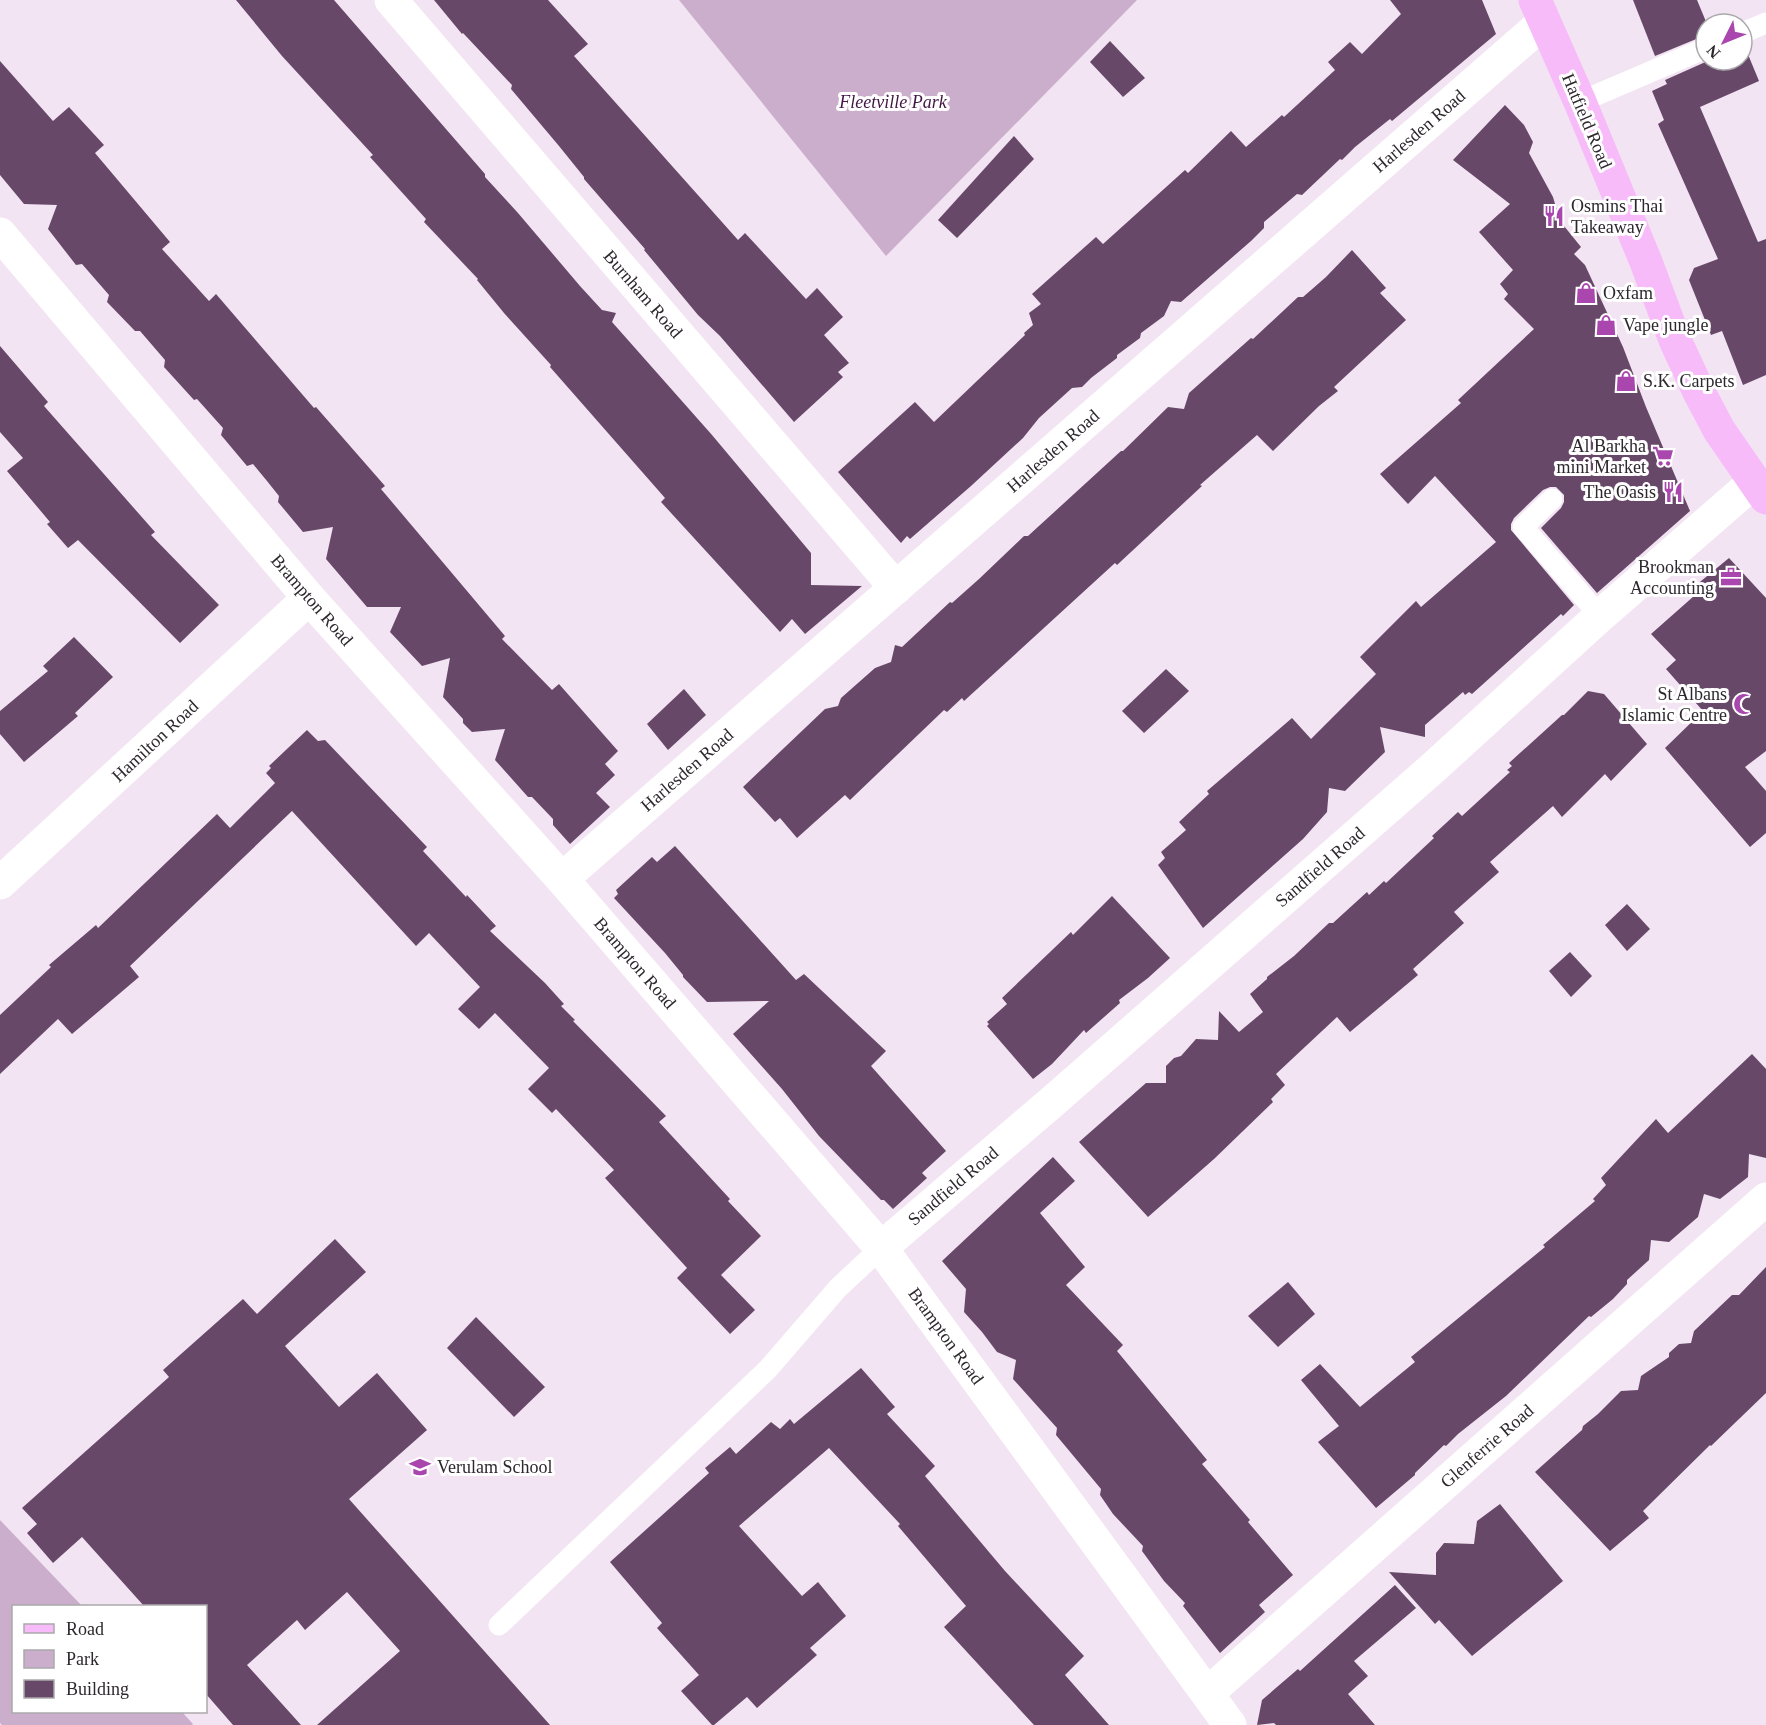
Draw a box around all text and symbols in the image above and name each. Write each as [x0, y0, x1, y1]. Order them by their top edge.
north arrow [1694, 12, 1754, 72]
text: N [1703, 42, 1724, 62]
street label: Hatfield Road [1558, 70, 1616, 172]
street label: Harlesden Road [1369, 86, 1469, 176]
park label: Fleetville Park [838, 92, 948, 112]
place label: Osmins Thai Takeaway [1571, 196, 1663, 237]
restaurant icon: Osmins Thai Takeaway [1542, 204, 1566, 228]
street label: Burnham Road [600, 246, 686, 342]
shop icon: Oxfam [1574, 281, 1598, 305]
place label: Oxfam [1603, 283, 1653, 303]
shop icon: Vape jungle [1594, 313, 1618, 337]
place label: Vape jungle [1623, 315, 1708, 335]
shop icon: S.K. Carpets [1614, 369, 1638, 393]
place label: S.K. Carpets [1643, 371, 1735, 391]
street label: Harlesden Road [1003, 406, 1103, 496]
place label: Al Barkha mini Market [1557, 436, 1646, 477]
supermarket icon: Al Barkha mini Market [1651, 444, 1675, 468]
restaurant icon: The Oasis [1661, 480, 1685, 504]
place label: The Oasis [1584, 482, 1656, 502]
street label: Brampton Road [267, 550, 357, 650]
place label: Brookman Accounting [1630, 557, 1714, 598]
office icon: Brookman Accounting [1719, 565, 1743, 589]
place label: St Albans Islamic Centre [1622, 684, 1727, 725]
mosque icon: St Albans Islamic Centre [1732, 692, 1756, 716]
street label: Hamilton Road [108, 696, 202, 786]
street label: Harlesden Road [637, 725, 737, 815]
street label: Sandfield Road [1271, 823, 1369, 911]
street label: Brampton Road [590, 913, 680, 1013]
street label: Sandfield Road [904, 1143, 1002, 1229]
street label: Brampton Road [904, 1284, 988, 1388]
street label: Glenferrie Road [1436, 1400, 1538, 1492]
school or university icon: Verulam School [408, 1455, 432, 1479]
place label: Verulam School [437, 1457, 552, 1477]
legend [12, 1605, 207, 1713]
text: Road [66, 1619, 104, 1639]
text: Park [66, 1649, 99, 1669]
text: Building [66, 1679, 129, 1699]

